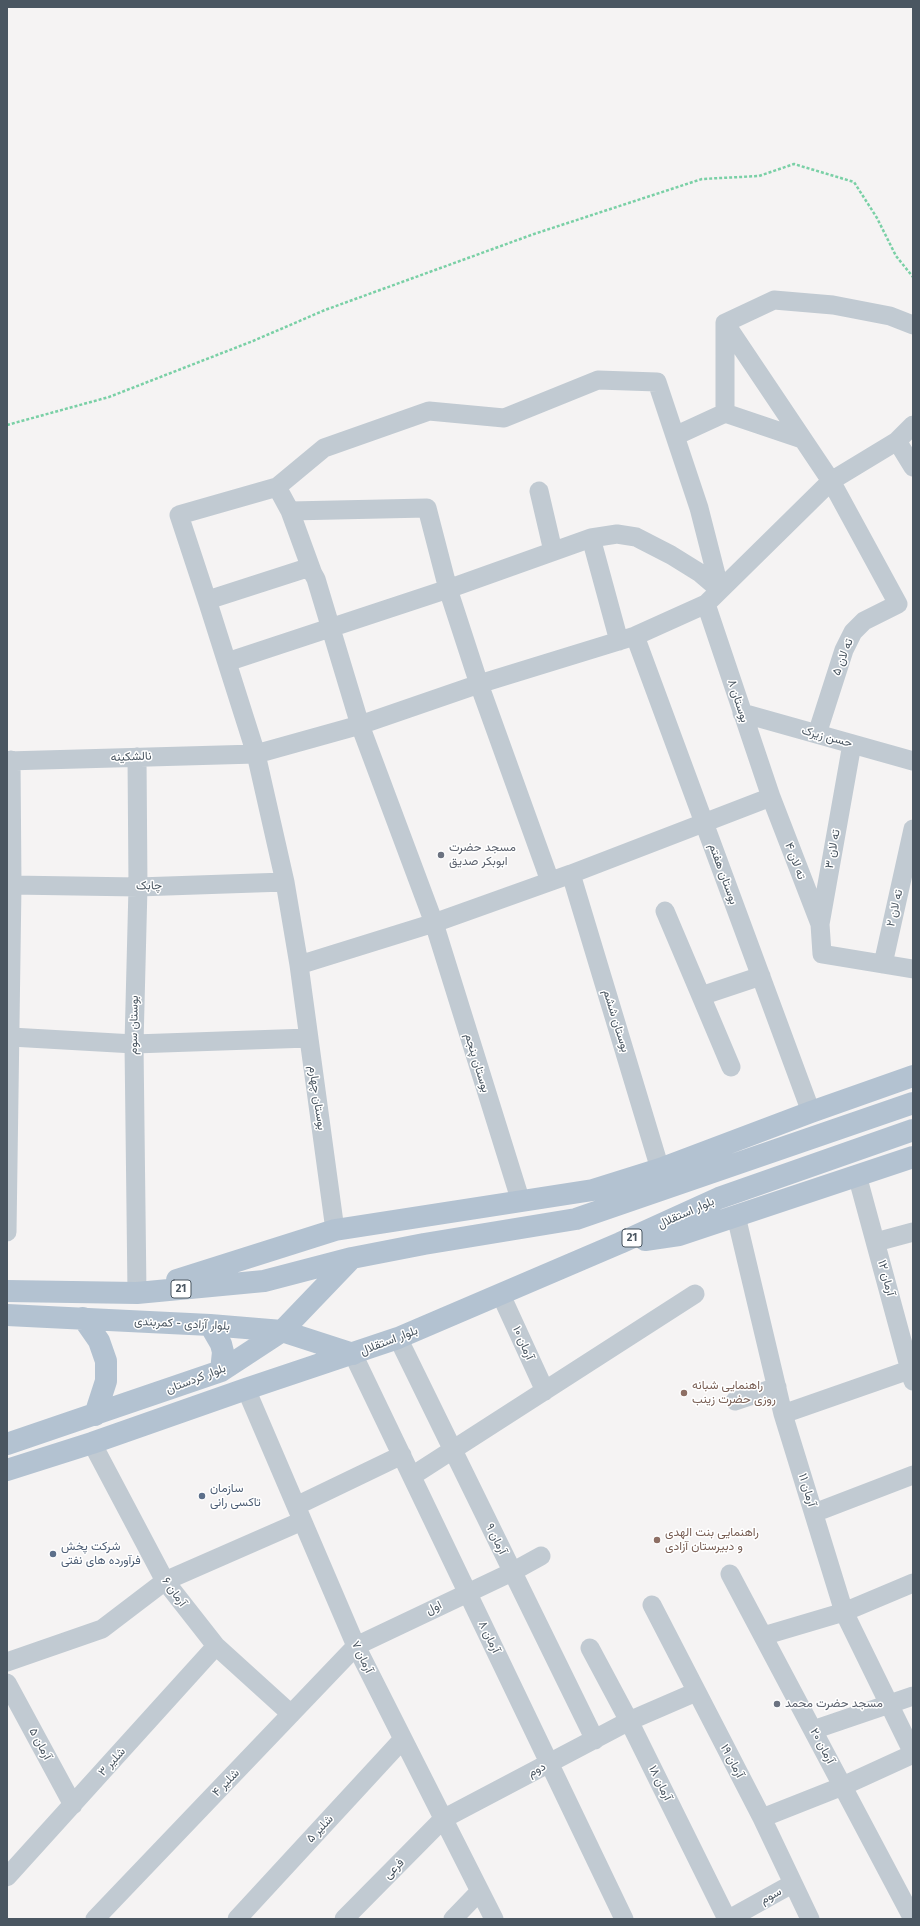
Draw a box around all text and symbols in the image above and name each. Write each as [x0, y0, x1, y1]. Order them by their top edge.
street label: ته لان ۵ [829, 636, 857, 678]
street label: بوستان ۸ [724, 678, 752, 724]
street label: حسن زیرک [800, 723, 854, 751]
street label: نالشکینه [110, 749, 152, 765]
street label: ته لان ۳ [822, 828, 844, 870]
place label: مسجد حضرت ابوبکر صدیق [449, 841, 516, 869]
street label: ته لان ۴ [781, 841, 809, 881]
street label: بوستان هفتم [705, 842, 741, 906]
marker: مسجد حضرت ابوبکر صدیق [436, 850, 446, 860]
street label: چابک [136, 879, 162, 893]
street label: ته لان ۲ [884, 888, 906, 928]
street label: بوستان ششم [600, 988, 632, 1054]
street label: بوستان سوم [126, 995, 142, 1055]
street label: بوستان پنجم [461, 1032, 493, 1094]
street label: بوستان چهارم [305, 1065, 329, 1131]
street label: بلوار استقلال [655, 1194, 717, 1232]
road number: 21 [622, 1229, 642, 1247]
street label: آرمان ۱۲ [874, 1258, 898, 1298]
road number: 21 [171, 1280, 191, 1298]
street label: بلوار آزادی - کمربندی [134, 1314, 230, 1334]
street label: بلوار استقلال [358, 1323, 420, 1359]
street label: آرمان ۱۰ [509, 1324, 537, 1362]
street label: بلوار کردستان [164, 1361, 228, 1397]
place label: راهنمایی شبانه روزی حضرت زینب [692, 1379, 776, 1407]
marker: راهنمایی شبانه روزی حضرت زینب [679, 1388, 689, 1398]
street label: آرمان ۱۱ [795, 1472, 819, 1508]
place label: سازمان تاکسی رانی [210, 1482, 261, 1510]
marker: سازمان تاکسی رانی [197, 1491, 207, 1501]
street label: آرمان ۹ [482, 1521, 510, 1557]
place label: راهنمایی بنت الهدی و دبیرستان آزادی [665, 1526, 759, 1554]
marker: راهنمایی بنت الهدی و دبیرستان آزادی [652, 1535, 662, 1545]
place label: شرکت پخش فرآورده های نفتی [61, 1540, 141, 1568]
marker: شرکت پخش فرآورده های نفتی [48, 1549, 58, 1559]
street label: آرمان ۶ [159, 1575, 189, 1609]
street label: اول [424, 1598, 444, 1618]
street label: آرمان ۸ [475, 1619, 503, 1655]
street label: آرمان ۷ [348, 1639, 376, 1675]
place label: مسجد حضرت محمد [785, 1697, 883, 1711]
marker: مسجد حضرت محمد [772, 1699, 782, 1709]
street label: آرمان ۵ [26, 1726, 54, 1762]
street label: آرمان ۲۰ [807, 1726, 837, 1766]
street label: آرمان ۱۹ [717, 1742, 747, 1780]
street label: شلیر ۳ [95, 1745, 129, 1779]
street label: دوم [526, 1759, 548, 1781]
street label: آرمان ۱۸ [645, 1763, 675, 1803]
street label: شلیر ۴ [209, 1766, 243, 1800]
street label: شلیر ۵ [304, 1812, 336, 1846]
street label: فرعی [381, 1856, 407, 1882]
street label: سوم [758, 1884, 784, 1908]

